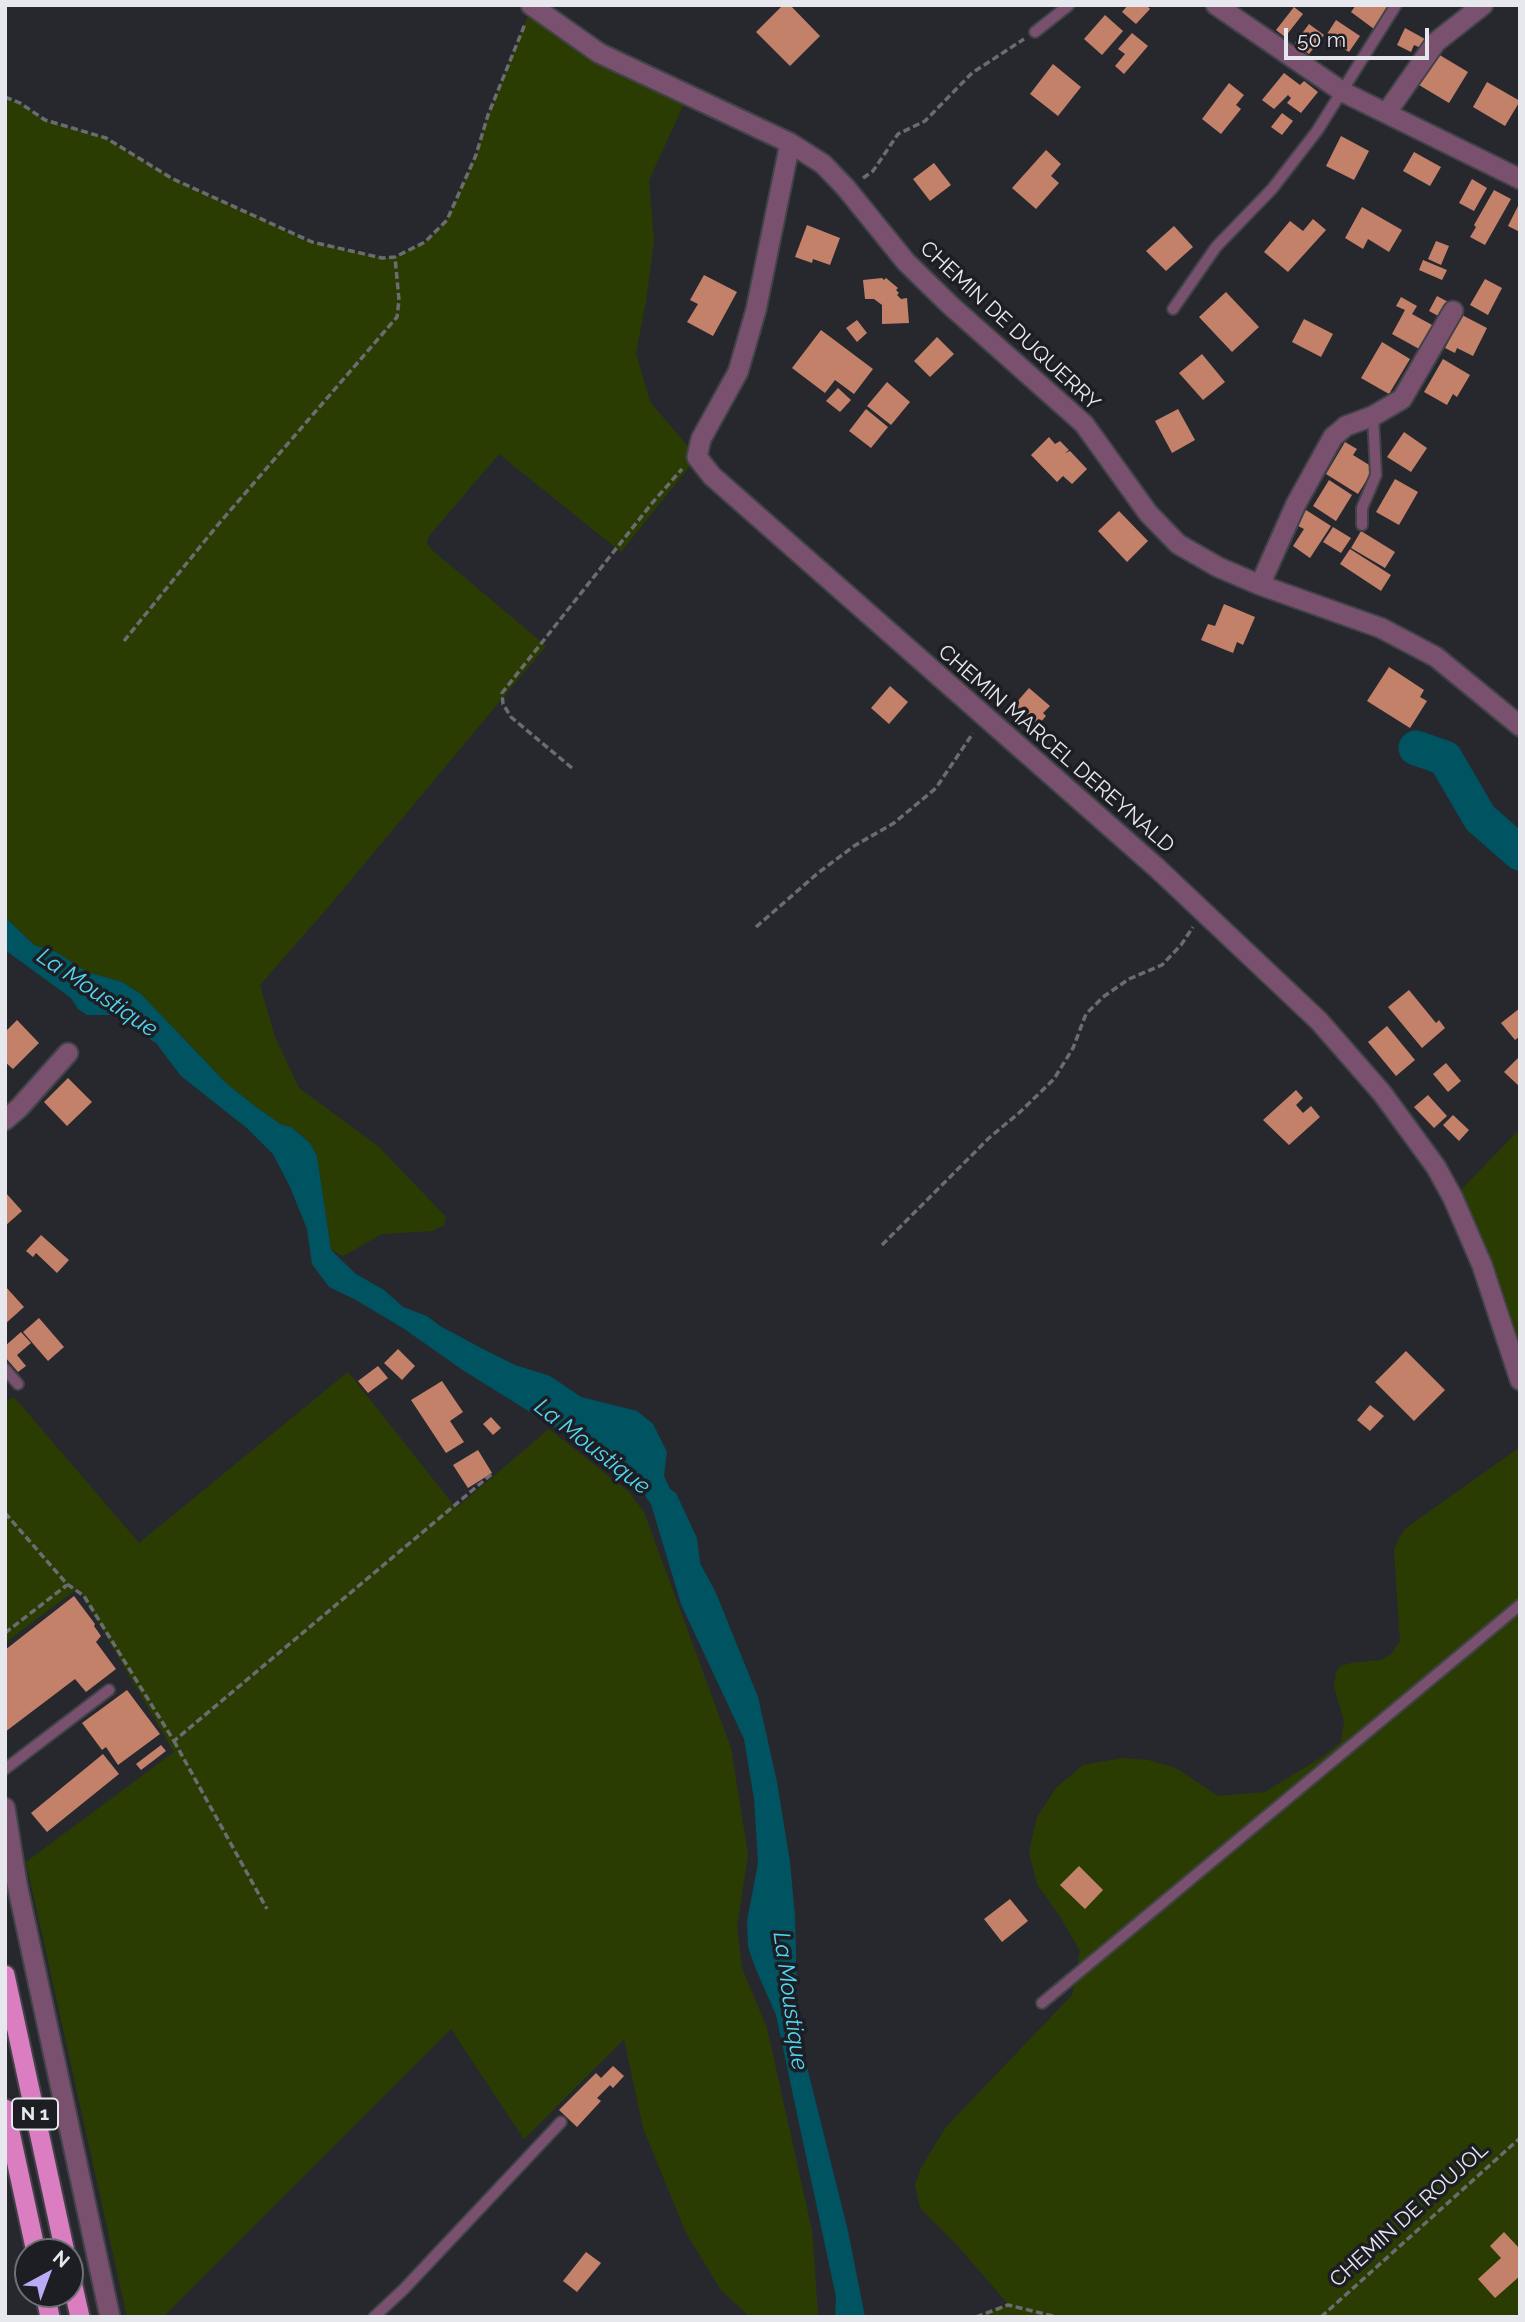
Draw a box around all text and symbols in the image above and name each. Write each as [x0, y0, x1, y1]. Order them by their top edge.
scale bar [1287, 14, 1432, 58]
text: 50 m [1297, 27, 1346, 52]
street label: CHEMIN DE DUQUERRY [915, 236, 1105, 416]
street label: CHEMIN MARCEL DEREYNALD [933, 640, 1179, 858]
water label: La Moustique [32, 943, 162, 1043]
water label: La Moustique [529, 1393, 655, 1501]
water label: La Moustique [767, 1930, 813, 2072]
road number: N 1 [12, 2098, 58, 2130]
street label: CHEMIN DE ROUJOL [1325, 2137, 1493, 2293]
north arrow [14, 2238, 84, 2308]
text: N [49, 2246, 74, 2272]

